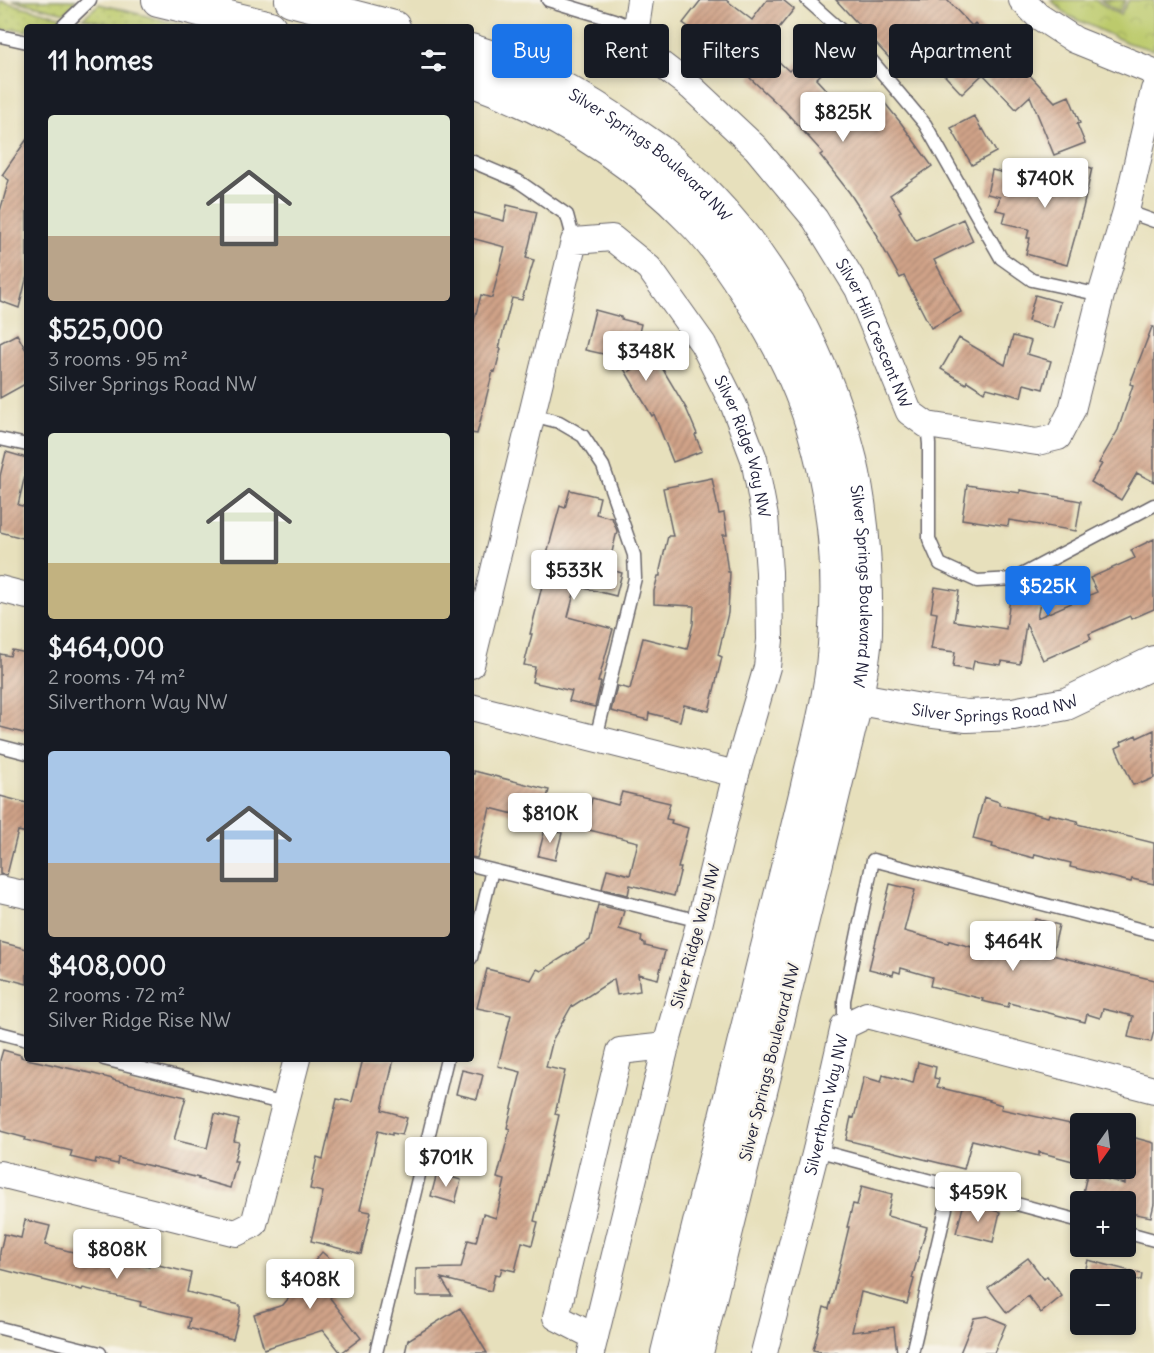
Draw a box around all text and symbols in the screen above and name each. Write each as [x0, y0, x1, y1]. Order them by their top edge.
chip: Buy [492, 24, 572, 78]
chip: Rent [584, 24, 669, 78]
chip: Filters [681, 24, 781, 78]
chip: New [793, 24, 877, 78]
chip: Apartment [889, 24, 1033, 78]
text: 11 homes [48, 44, 153, 77]
icon: filters [417, 44, 450, 77]
street label: Silver Springs Boulevard NW [565, 84, 736, 226]
pin: $825K [801, 92, 885, 143]
text: $825K [814, 99, 872, 124]
icon: home [195, 154, 303, 262]
pin: $740K [1003, 158, 1087, 209]
text: $740K [1016, 165, 1074, 190]
street label: Silver Hill Crescent NW [832, 255, 916, 411]
text: $525,000 [48, 313, 163, 346]
pin: $348K [604, 331, 688, 382]
text: $348K [617, 338, 675, 363]
text: 3 rooms · 95 m² [48, 346, 188, 371]
text: Silver Springs Road NW [48, 371, 257, 396]
street label: Silver Ridge Way NW [710, 372, 775, 519]
icon: home [195, 472, 303, 580]
street label: Silver Springs Boulevard NW [846, 483, 876, 689]
pin: $533K [532, 550, 616, 601]
text: $533K [545, 557, 603, 582]
pin: $525K [1006, 566, 1090, 617]
text: $525K [1019, 573, 1077, 598]
text: $464,000 [48, 631, 164, 664]
text: 2 rooms · 74 m² [48, 664, 185, 689]
text: Silverthorn Way NW [48, 689, 228, 714]
street label: Silver Springs Road NW [910, 690, 1081, 726]
icon: home [195, 790, 303, 898]
pin: $810K [508, 793, 592, 844]
text: $810K [522, 800, 578, 825]
street label: Silver Ridge Way NW [666, 861, 724, 1010]
pin: $464K [971, 921, 1055, 972]
text: $464K [984, 928, 1042, 953]
text: $408,000 [48, 949, 166, 982]
street label: Silver Springs Boulevard NW [735, 961, 803, 1163]
text: 2 rooms · 72 m² [48, 982, 185, 1007]
text: Silver Ridge Rise NW [48, 1007, 231, 1032]
street label: Silverthorn Way NW [800, 1032, 852, 1177]
north arrow [1070, 1113, 1136, 1179]
map controls [1070, 1113, 1136, 1335]
pin: $701K [404, 1137, 488, 1188]
text: $701K [419, 1144, 473, 1169]
pin: $459K [936, 1172, 1020, 1223]
text: $459K [949, 1179, 1007, 1204]
button: + [1070, 1191, 1136, 1257]
pin: $808K [75, 1229, 159, 1280]
text: $808K [87, 1236, 147, 1261]
pin: $408K [268, 1259, 352, 1310]
text: $408K [280, 1266, 340, 1291]
button: − [1070, 1269, 1136, 1335]

